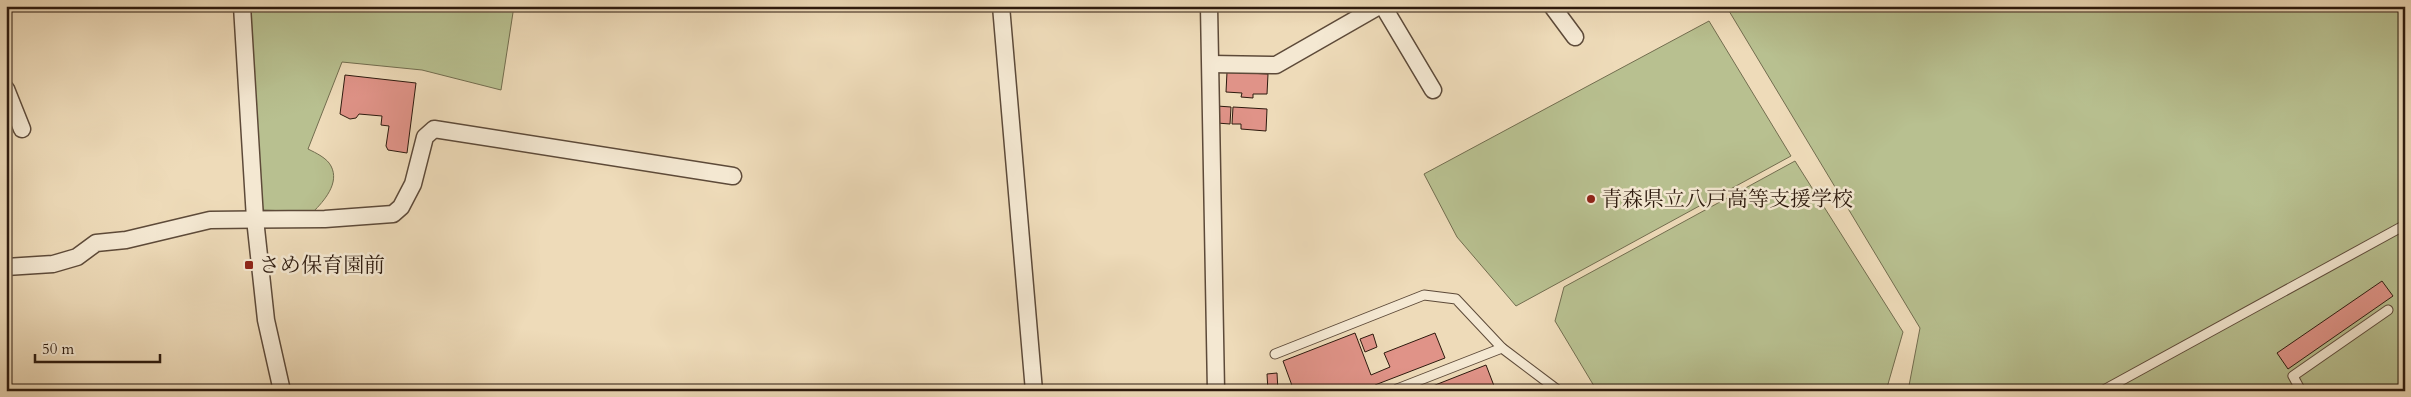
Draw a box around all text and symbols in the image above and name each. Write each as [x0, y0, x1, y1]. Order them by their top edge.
place label: 青森県立八戸高等支援学校 [1601, 185, 1853, 214]
marker: 青森県立八戸高等支援学校 [1585, 193, 1597, 205]
place label: さめ保育園前 [259, 251, 385, 280]
marker: さめ保育園前 [243, 259, 255, 271]
scale bar [35, 332, 160, 364]
text: 50 m [42, 339, 74, 359]

